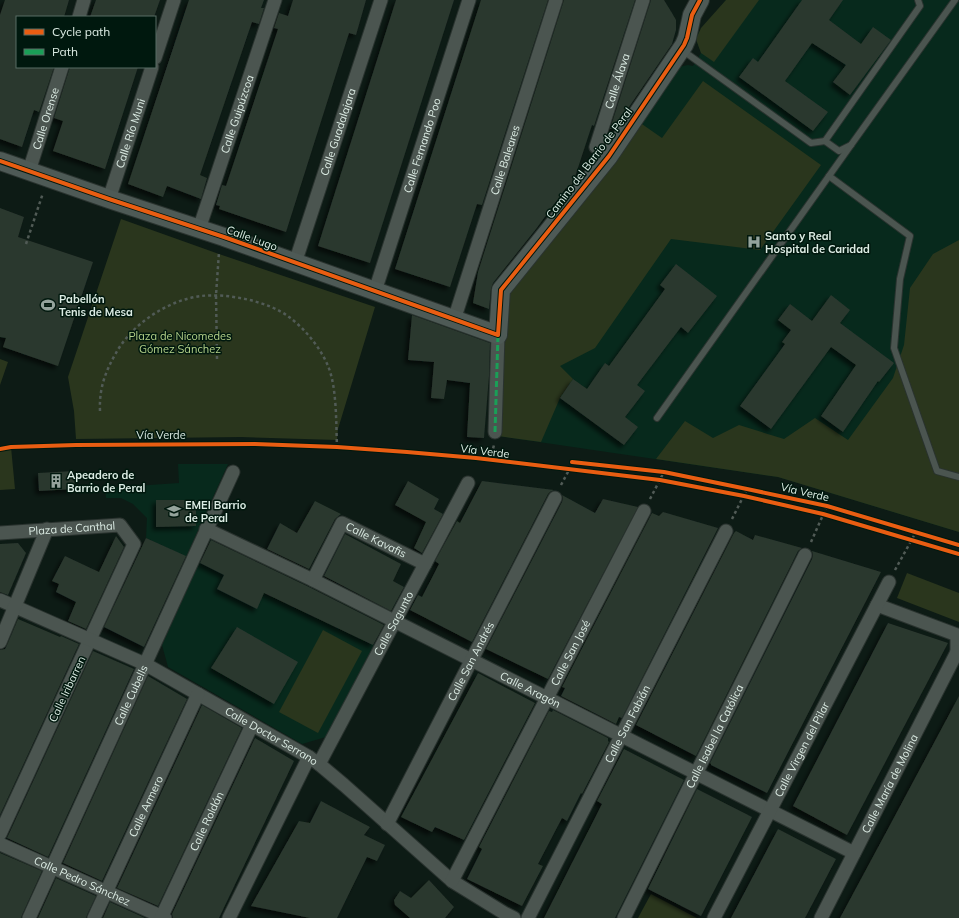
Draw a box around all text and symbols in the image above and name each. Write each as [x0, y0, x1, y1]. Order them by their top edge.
legend [16, 16, 156, 68]
text: Cycle path [52, 24, 110, 39]
text: Path [52, 44, 78, 59]
street label: Calle Álava [602, 51, 633, 111]
street label: Calle Guipúzcoa [218, 73, 257, 155]
street label: Calle Orense [29, 86, 62, 151]
street label: Calle Guadalajara [317, 86, 359, 177]
street label: Calle Fernando Poo [400, 96, 444, 195]
street label: Calle Río Muni [113, 97, 148, 170]
street label: Camino del Barrio de Peral [543, 105, 635, 221]
street label: Calle Baleares [487, 123, 523, 197]
street label: Calle Lugo [225, 222, 279, 254]
place label: Santo y Real Hospital de Caridad [765, 229, 870, 256]
hospital icon: Santo y Real Hospital de Caridad [746, 234, 762, 250]
place label: Pabellón Tenis de Mesa [59, 292, 133, 319]
sports icon: Pabellón Tenis de Mesa [40, 297, 56, 313]
park label: Plaza de Nicomedes Gómez Sánchez [128, 329, 232, 356]
street label: Vía Verde [136, 428, 186, 442]
street label: Vía Verde [460, 441, 510, 461]
place label: Apeadero de Barrio de Peral [67, 468, 145, 495]
building icon: Apeadero de Barrio de Peral [48, 473, 64, 489]
street label: Vía Verde [779, 480, 831, 504]
place label: EMEI Barrio de Peral [185, 498, 247, 525]
school or university icon: EMEI Barrio de Peral [166, 503, 182, 519]
street label: Plaza de Canthal [28, 518, 116, 538]
street label: Calle Kavafis [344, 519, 409, 561]
street label: Calle Sagunto [371, 589, 416, 658]
street label: Calle San José [548, 618, 593, 688]
street label: Calle San Andrés [445, 619, 497, 703]
street label: Calle Iribarren [46, 654, 88, 724]
street label: Calle Cubells [111, 663, 151, 728]
street label: Calle Aragón [498, 669, 563, 711]
street label: Calle Isabel la Católica [683, 682, 746, 791]
street label: Calle San Fabián [602, 683, 653, 765]
street label: Calle Virgen del Pilar [771, 700, 832, 799]
street label: Calle Doctor Serrano [222, 704, 321, 768]
street label: Calle María de Molina [859, 732, 921, 836]
street label: Calle Armero [126, 774, 166, 839]
street label: Calle Roldán [187, 789, 227, 853]
street label: Calle Pedro Sánchez [32, 853, 133, 909]

